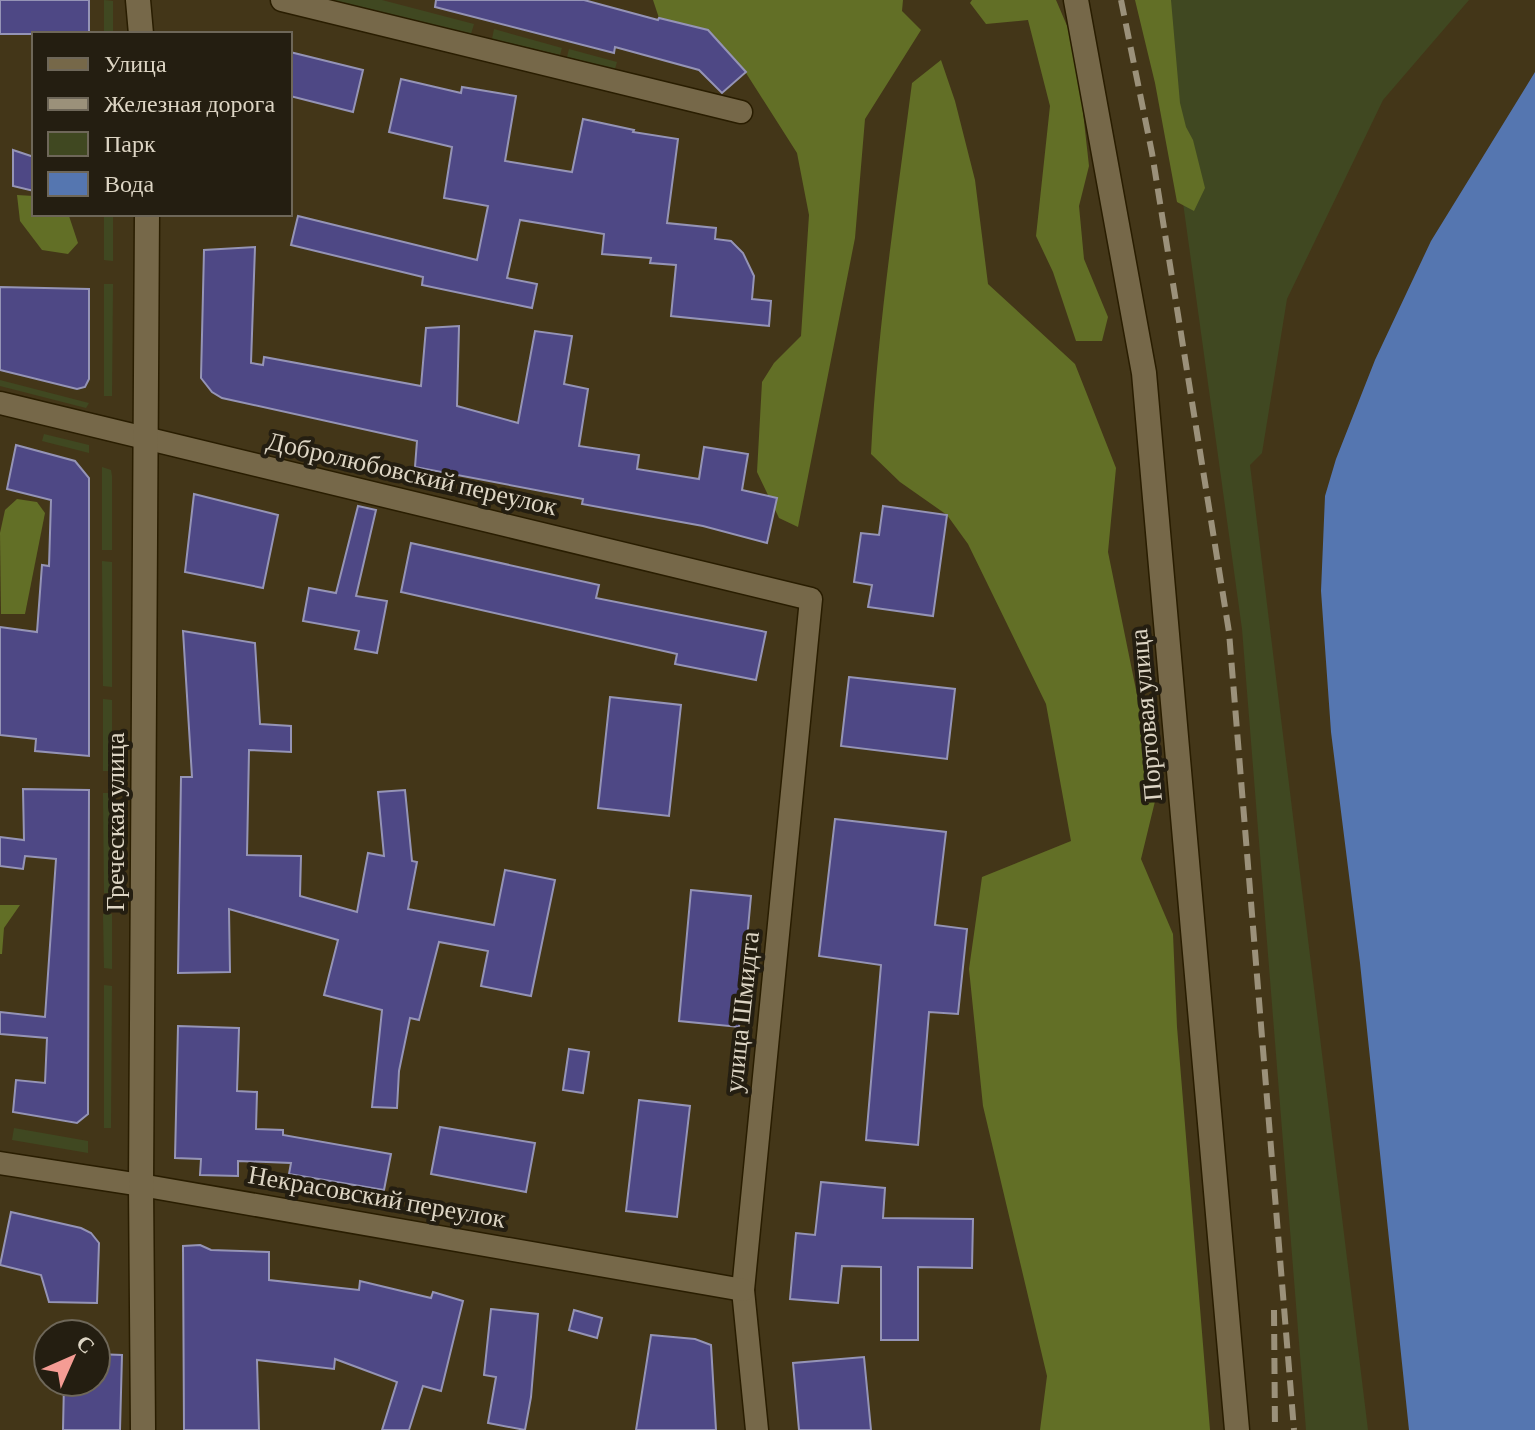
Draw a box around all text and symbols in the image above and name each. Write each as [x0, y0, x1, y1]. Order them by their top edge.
legend [32, 32, 292, 216]
text: Улица [104, 50, 167, 77]
text: Железная дорога [104, 90, 275, 117]
text: Парк [104, 130, 156, 157]
text: Вода [104, 170, 155, 197]
street label: Добролюбовский переулок [264, 426, 560, 522]
street label: Портовая улица [1124, 627, 1168, 802]
street label: Греческая улица [101, 732, 130, 911]
street label: улица Шмидта [719, 929, 765, 1094]
street label: Некрасовский переулок [246, 1160, 508, 1234]
north arrow [32, 1318, 112, 1398]
text: С [71, 1330, 100, 1359]

